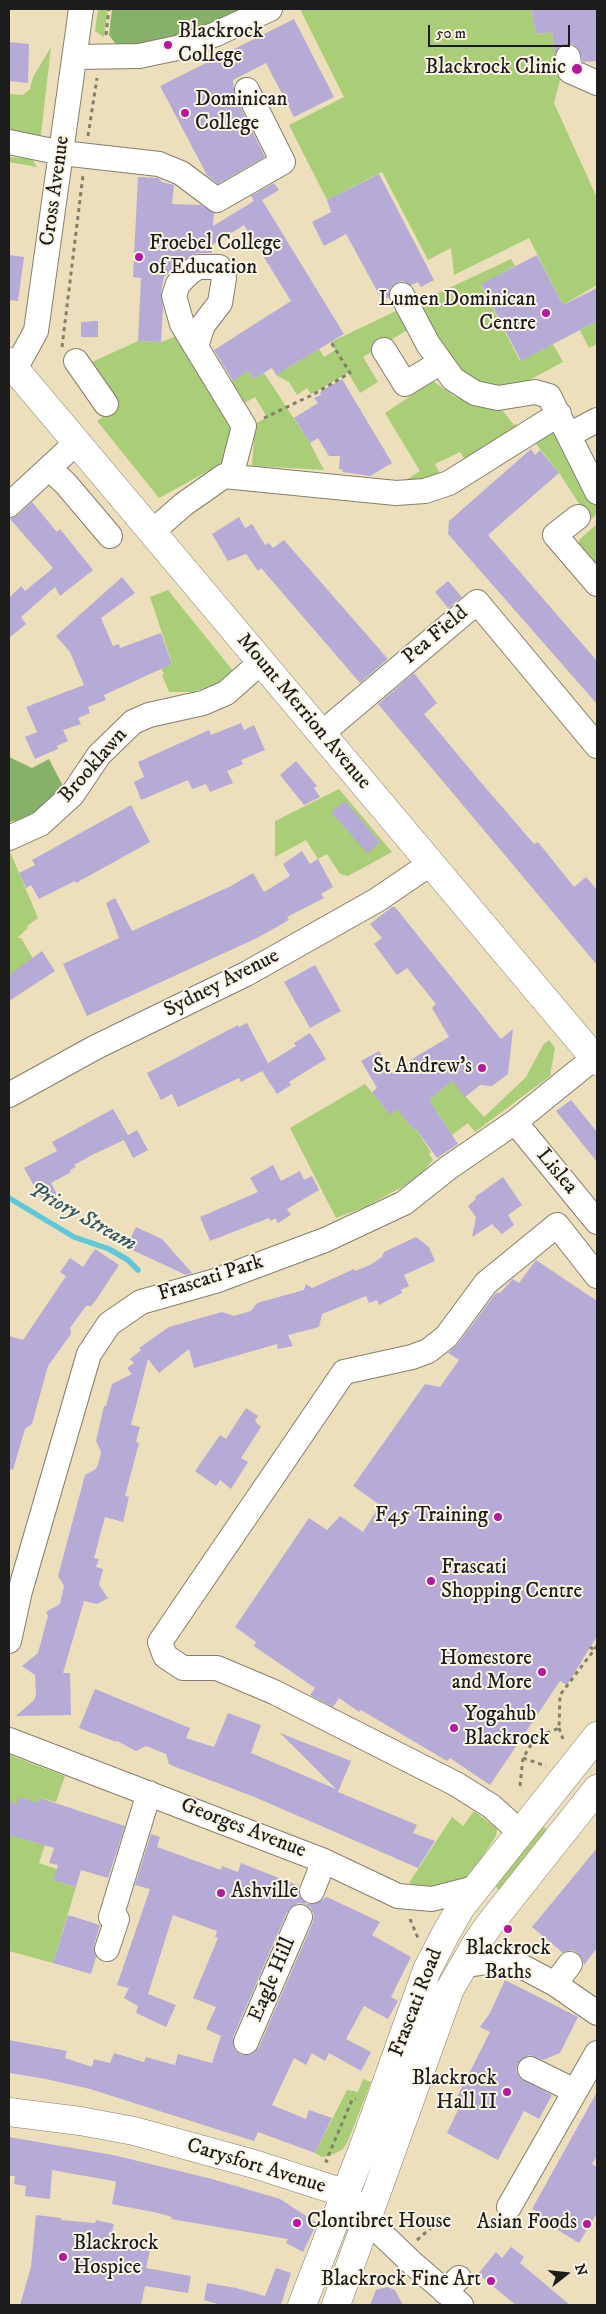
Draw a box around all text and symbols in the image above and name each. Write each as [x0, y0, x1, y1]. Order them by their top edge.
scale bar [431, 15, 574, 47]
place label: Blackrock College [178, 20, 263, 70]
text: 50 m [436, 24, 466, 43]
marker: Blackrock College [162, 39, 174, 51]
place label: Blackrock Clinic [425, 56, 566, 82]
marker: Blackrock Clinic [570, 62, 584, 76]
place label: Dominican College [195, 88, 287, 138]
marker: Dominican College [179, 107, 191, 119]
street label: Cross Avenue [36, 134, 76, 248]
place label: Froebel College of Education [149, 232, 281, 282]
marker: Froebel College of Education [133, 251, 145, 263]
place label: Lumen Dominican Centre [378, 288, 536, 338]
marker: Lumen Dominican Centre [540, 307, 552, 319]
street label: Pea Field [398, 601, 474, 671]
street label: Mount Merrion Avenue [230, 629, 376, 795]
street label: Brooklawn [55, 723, 133, 809]
street label: Sydney Avenue [160, 944, 284, 1024]
place label: St Andrew's [373, 1055, 472, 1081]
marker: St Andrew's [476, 1062, 488, 1074]
street label: Lislea [530, 1144, 582, 1200]
water label: Priory Stream [23, 1178, 141, 1258]
street label: Frascati Park [155, 1250, 267, 1308]
place label: F45 Training [375, 1504, 488, 1530]
marker: F45 Training [492, 1511, 504, 1523]
place label: Frascati Shopping Centre [441, 1556, 582, 1606]
marker: Frascati Shopping Centre [425, 1575, 437, 1587]
place label: Homestore and More [440, 1647, 532, 1697]
marker: Homestore and More [536, 1666, 548, 1678]
place label: Yogahub Blackrock [464, 1703, 549, 1753]
marker: Yogahub Blackrock [448, 1722, 460, 1734]
street label: Georges Avenue [177, 1794, 309, 1864]
place label: Ashville [231, 1880, 298, 1906]
marker: Ashville [215, 1887, 227, 1899]
marker: Blackrock Baths [502, 1923, 514, 1935]
street label: Eagle Hill [244, 1934, 302, 2026]
place label: Blackrock Baths [465, 1937, 551, 1987]
street label: Frascati Road [385, 1945, 449, 2061]
place label: Blackrock Hall II [412, 2067, 497, 2117]
marker: Blackrock Hall II [501, 2086, 513, 2098]
street label: Carysfort Avenue [183, 2134, 329, 2200]
place label: Clontibret House [307, 2210, 451, 2236]
place label: Asian Foods [477, 2211, 577, 2237]
marker: Clontibret House [291, 2217, 303, 2229]
marker: Asian Foods [581, 2218, 593, 2230]
place label: Blackrock Hospice [73, 2232, 158, 2282]
north arrow [541, 2249, 591, 2299]
marker: Blackrock Hospice [57, 2251, 69, 2263]
text: N [570, 2262, 591, 2278]
place label: Blackrock Fine Art [321, 2268, 481, 2294]
marker: Blackrock Fine Art [485, 2275, 497, 2287]

